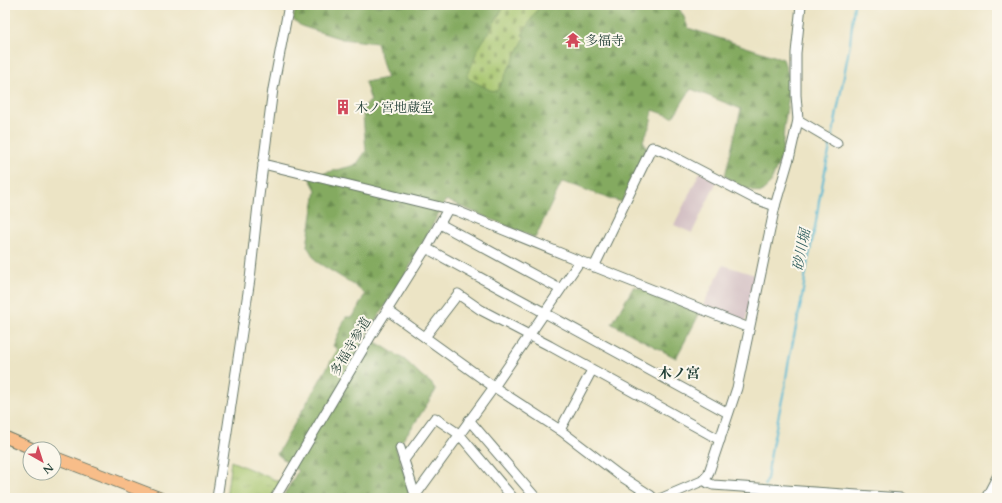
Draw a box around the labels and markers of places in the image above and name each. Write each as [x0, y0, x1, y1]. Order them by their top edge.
temple icon: 多福寺 [564, 31, 582, 49]
place label: 多福寺 [585, 32, 624, 50]
building icon: 木ノ宮地蔵堂 [334, 98, 352, 116]
place label: 木ノ宮地蔵堂 [355, 99, 433, 117]

